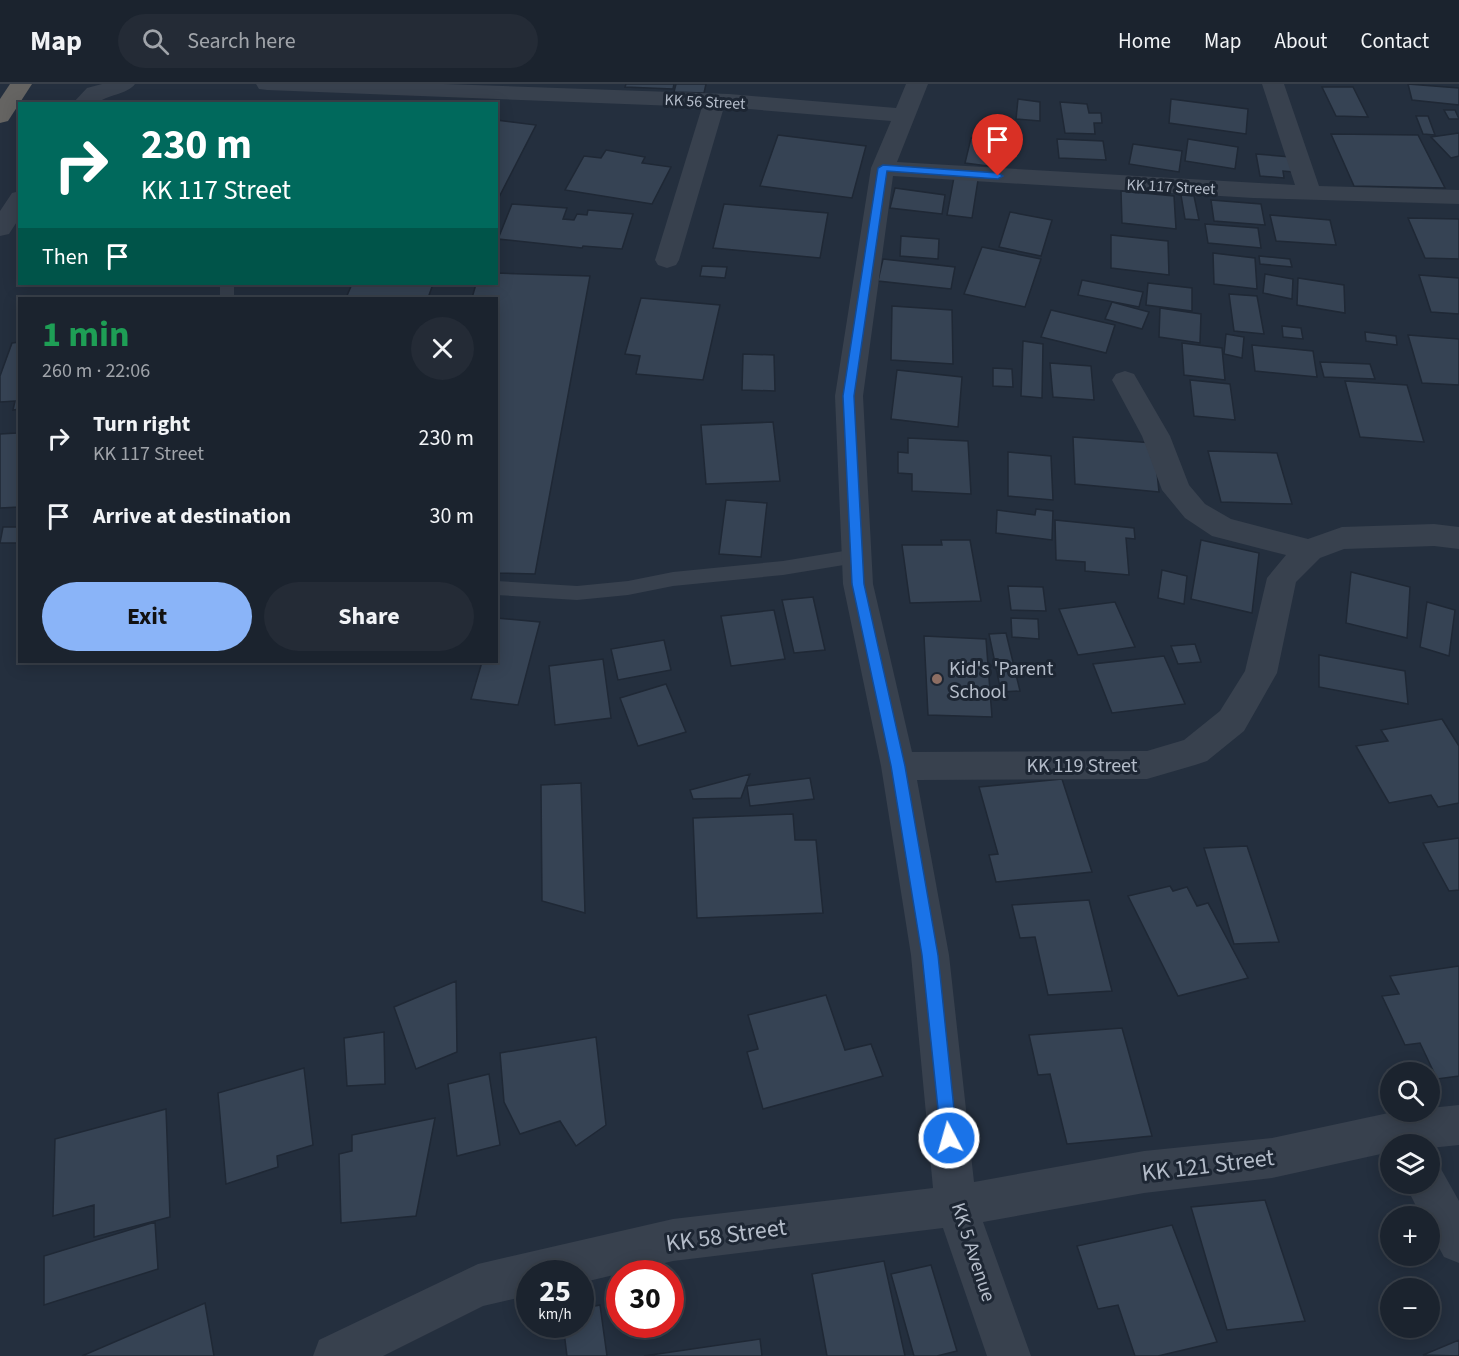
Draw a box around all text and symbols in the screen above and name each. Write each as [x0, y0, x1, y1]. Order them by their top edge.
search box [118, 14, 538, 68]
text: Map [30, 21, 82, 61]
icon: search [139, 25, 172, 58]
text: Search here [187, 25, 296, 57]
text: Home [1118, 26, 1171, 56]
text: Map [1204, 26, 1242, 56]
text: About [1275, 26, 1327, 56]
text: Contact [1360, 26, 1429, 56]
street label: KK 56 Street [664, 89, 747, 115]
pin [972, 114, 1023, 176]
text: 230 m [141, 115, 252, 175]
icon: arrive [981, 123, 1014, 156]
icon: right [42, 126, 120, 204]
text: KK 117 Street [141, 171, 291, 210]
street label: KK 117 Street [1126, 174, 1216, 200]
icon: arrive [101, 240, 134, 273]
text: Then [42, 241, 89, 273]
text: 1 min [42, 309, 130, 360]
button: close [411, 317, 474, 380]
text: 260 m · 22:06 [42, 357, 150, 385]
text: Turn right [93, 408, 190, 440]
icon: right [42, 422, 75, 455]
text: 230 m [419, 422, 474, 454]
text: KK 117 Street [93, 440, 204, 468]
icon: arrive [42, 500, 75, 533]
text: Arrive at destination [93, 500, 291, 532]
text: 30 m [429, 500, 474, 532]
button: Exit [42, 582, 252, 651]
button: Share [264, 582, 474, 651]
place label: Kid's 'Parent School [949, 655, 1054, 706]
marker: Kid's 'Parent School [930, 672, 944, 686]
street label: KK 119 Street [1026, 752, 1138, 780]
map controls [1380, 1062, 1440, 1338]
button: search [1380, 1062, 1440, 1122]
position arrow [917, 1106, 981, 1170]
button: layers [1380, 1134, 1440, 1194]
street label: KK 121 Street [1140, 1140, 1276, 1191]
street label: KK 5 Avenue [944, 1199, 1002, 1306]
button: + [1380, 1206, 1440, 1266]
street label: KK 58 Street [664, 1210, 789, 1261]
speed limit sign: 30 [606, 1260, 684, 1338]
text: 25 [539, 1270, 571, 1313]
button: − [1380, 1278, 1440, 1338]
text: km/h [538, 1304, 572, 1325]

